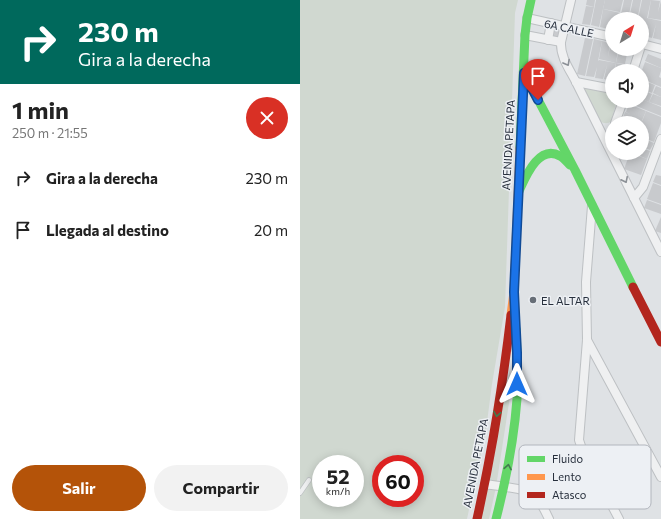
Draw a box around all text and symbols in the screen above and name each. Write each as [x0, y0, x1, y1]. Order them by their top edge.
north arrow [605, 12, 649, 56]
map controls [605, 12, 649, 160]
text: 230 m [78, 14, 159, 48]
icon: right [12, 16, 64, 68]
street label: 6A CALLE [543, 16, 595, 40]
text: Gira a la derecha [78, 48, 211, 70]
pin [521, 59, 555, 100]
one-way arrow [562, 59, 569, 67]
button: sound [605, 64, 649, 108]
icon: arrive [527, 65, 549, 87]
text: 1 min [12, 95, 69, 124]
button: close [246, 97, 288, 139]
street label: AVENIDA PETAPA [499, 99, 517, 191]
button: layers [605, 116, 649, 160]
text: 250 m · 21:55 [12, 125, 88, 141]
icon: right [12, 167, 34, 189]
text: Gira a la derecha [46, 169, 158, 187]
text: 230 m [245, 169, 288, 187]
one-way arrow [620, 175, 628, 183]
icon: arrive [12, 219, 34, 241]
text: Llegada al destino [46, 221, 169, 239]
text: 20 m [254, 221, 288, 239]
place label: EL ALTAR [541, 294, 590, 307]
marker: EL ALTAR [528, 295, 538, 305]
position arrow [496, 363, 538, 405]
one-way arrow [493, 411, 502, 417]
street label: AVENIDA PETAPA [460, 417, 490, 509]
legend [519, 445, 651, 509]
text: Fluido [552, 452, 583, 465]
speed limit sign: 60 [372, 455, 424, 507]
text: 52 [326, 464, 350, 488]
one-way arrow [503, 464, 511, 470]
button: Salir [12, 465, 146, 511]
button: Compartir [154, 465, 288, 511]
text: Lento [552, 470, 582, 483]
text: km/h [326, 485, 350, 497]
text: Atasco [552, 488, 587, 501]

